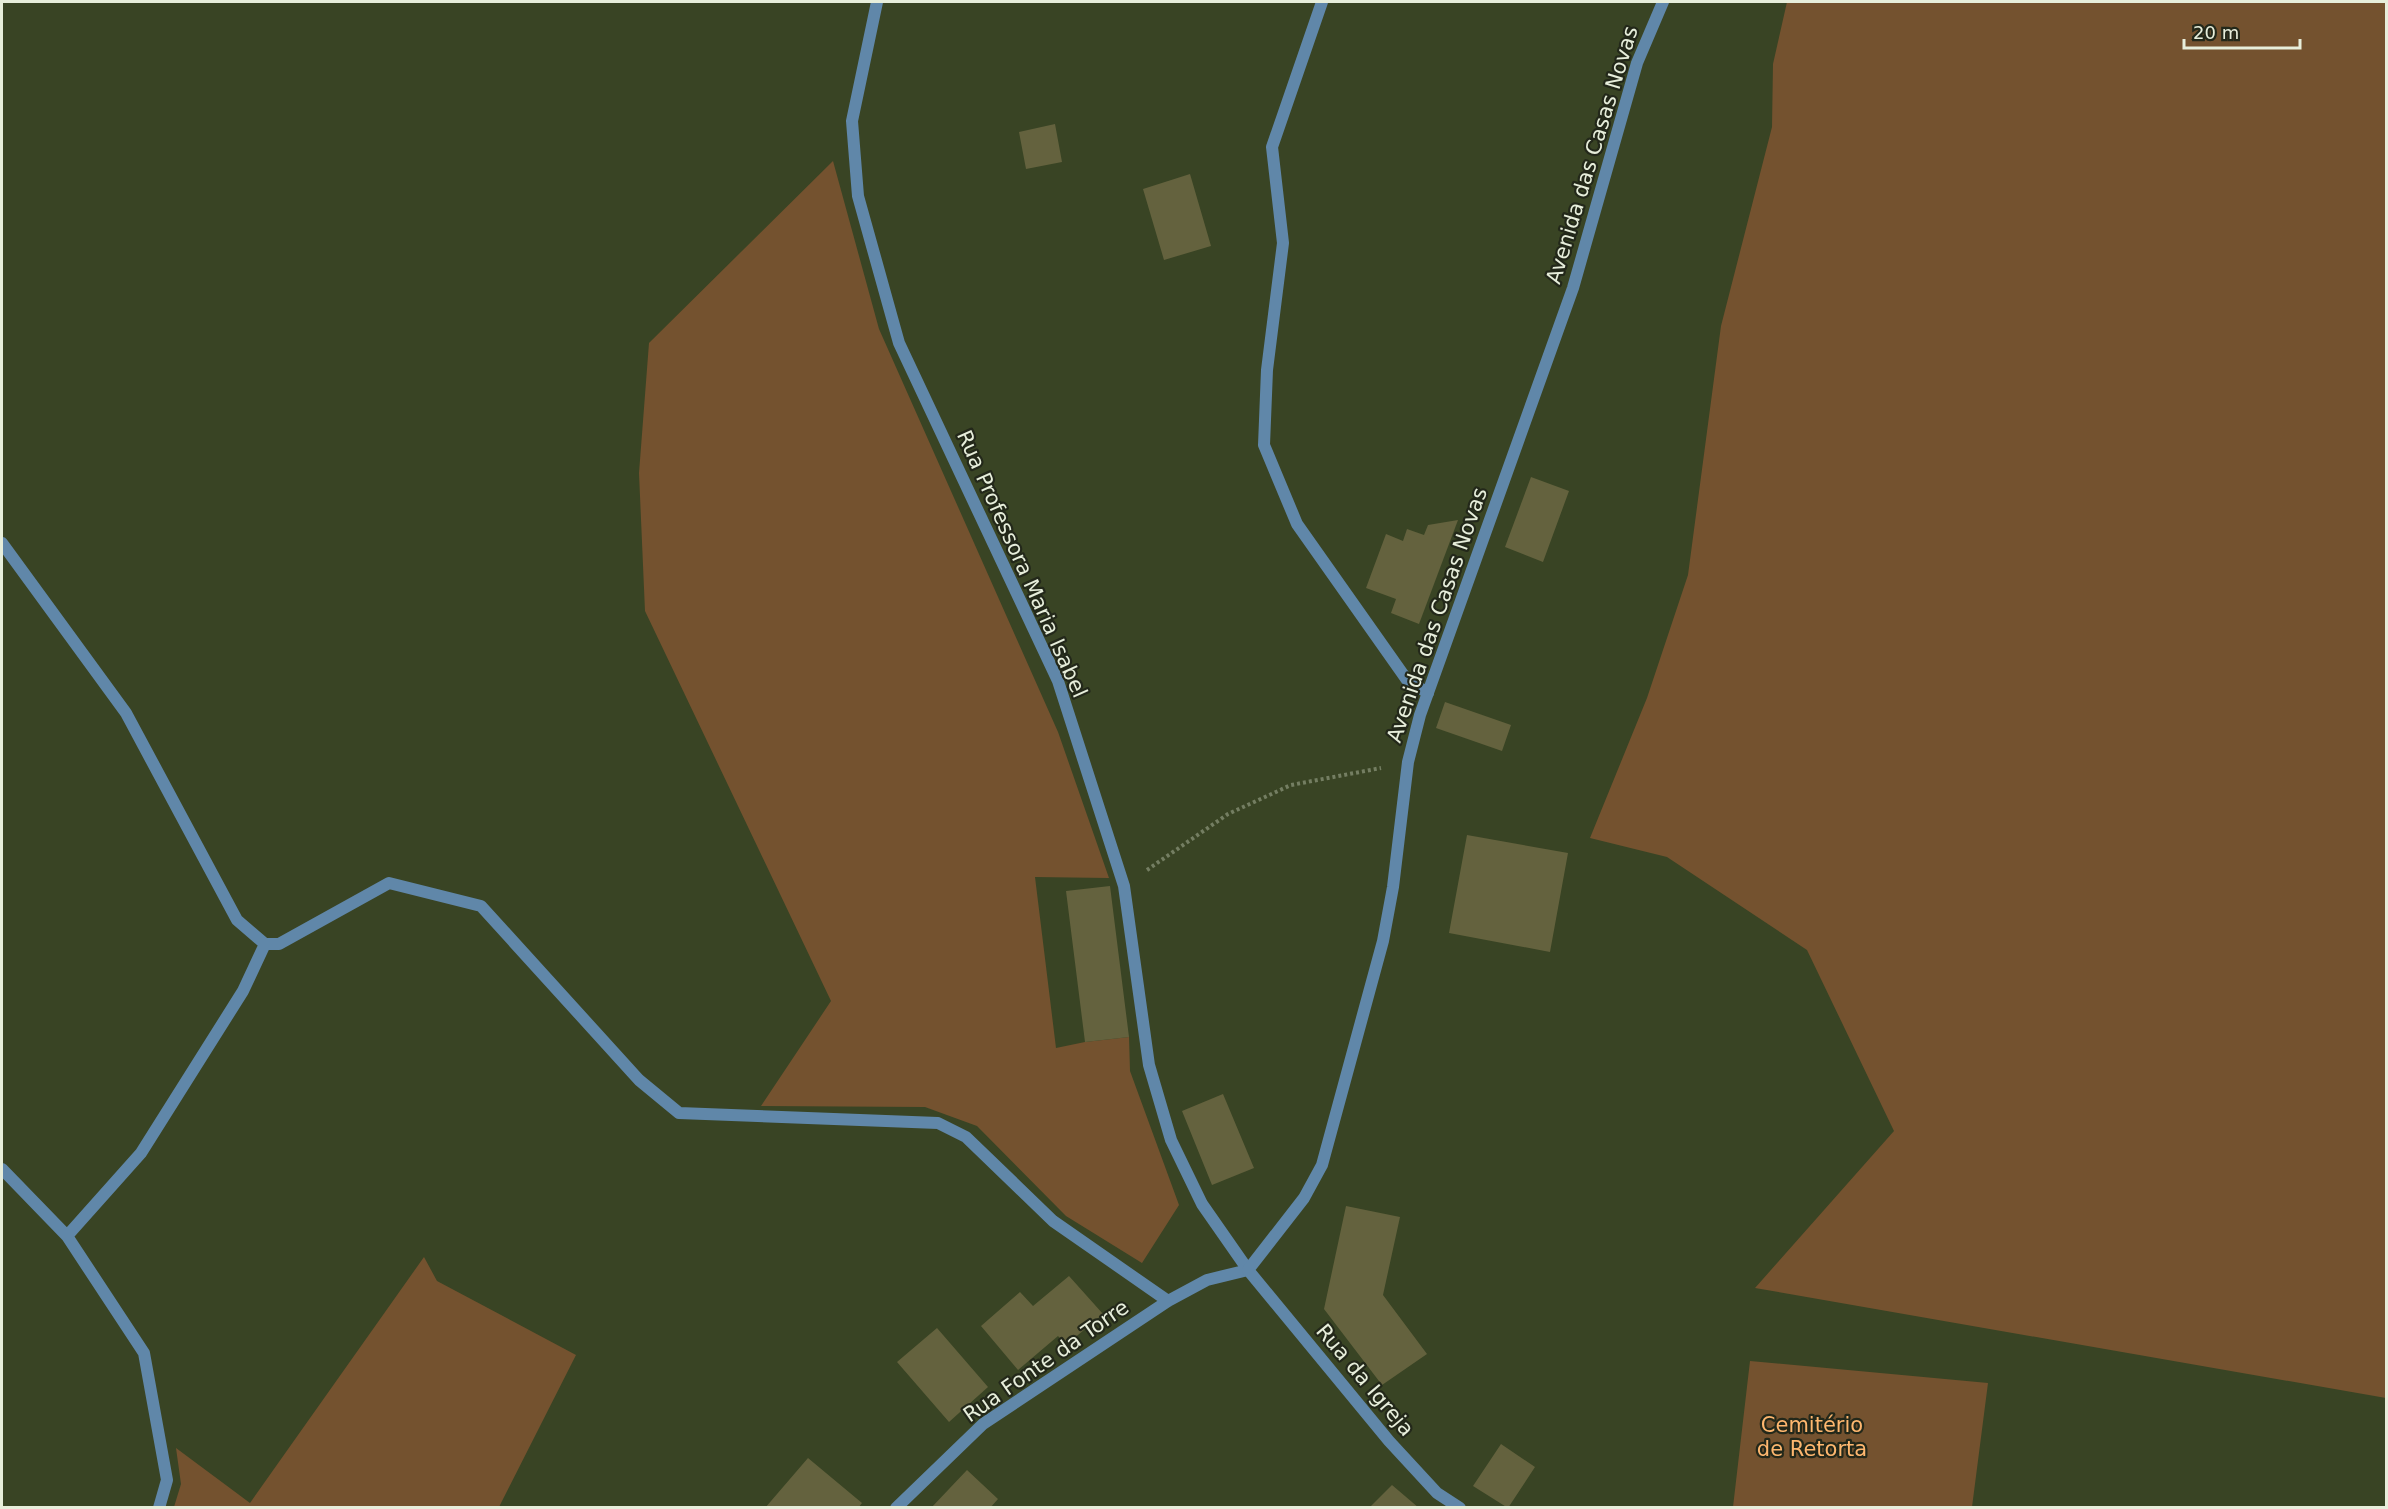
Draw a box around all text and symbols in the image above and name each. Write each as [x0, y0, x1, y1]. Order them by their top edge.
scale bar [2184, 12, 2300, 50]
text: 20 m [2193, 22, 2239, 43]
street label: Avenida das Casas Novas [1541, 23, 1643, 287]
street label: Rua Professora Maria Isabel [952, 427, 1092, 701]
street label: Avenida das Casas Novas [1382, 484, 1492, 746]
street label: Rua Fonte da Torre [959, 1295, 1133, 1427]
street label: Rua da Igreja [1311, 1319, 1419, 1441]
park label: Cemitério de Retorta [1757, 1413, 1867, 1461]

